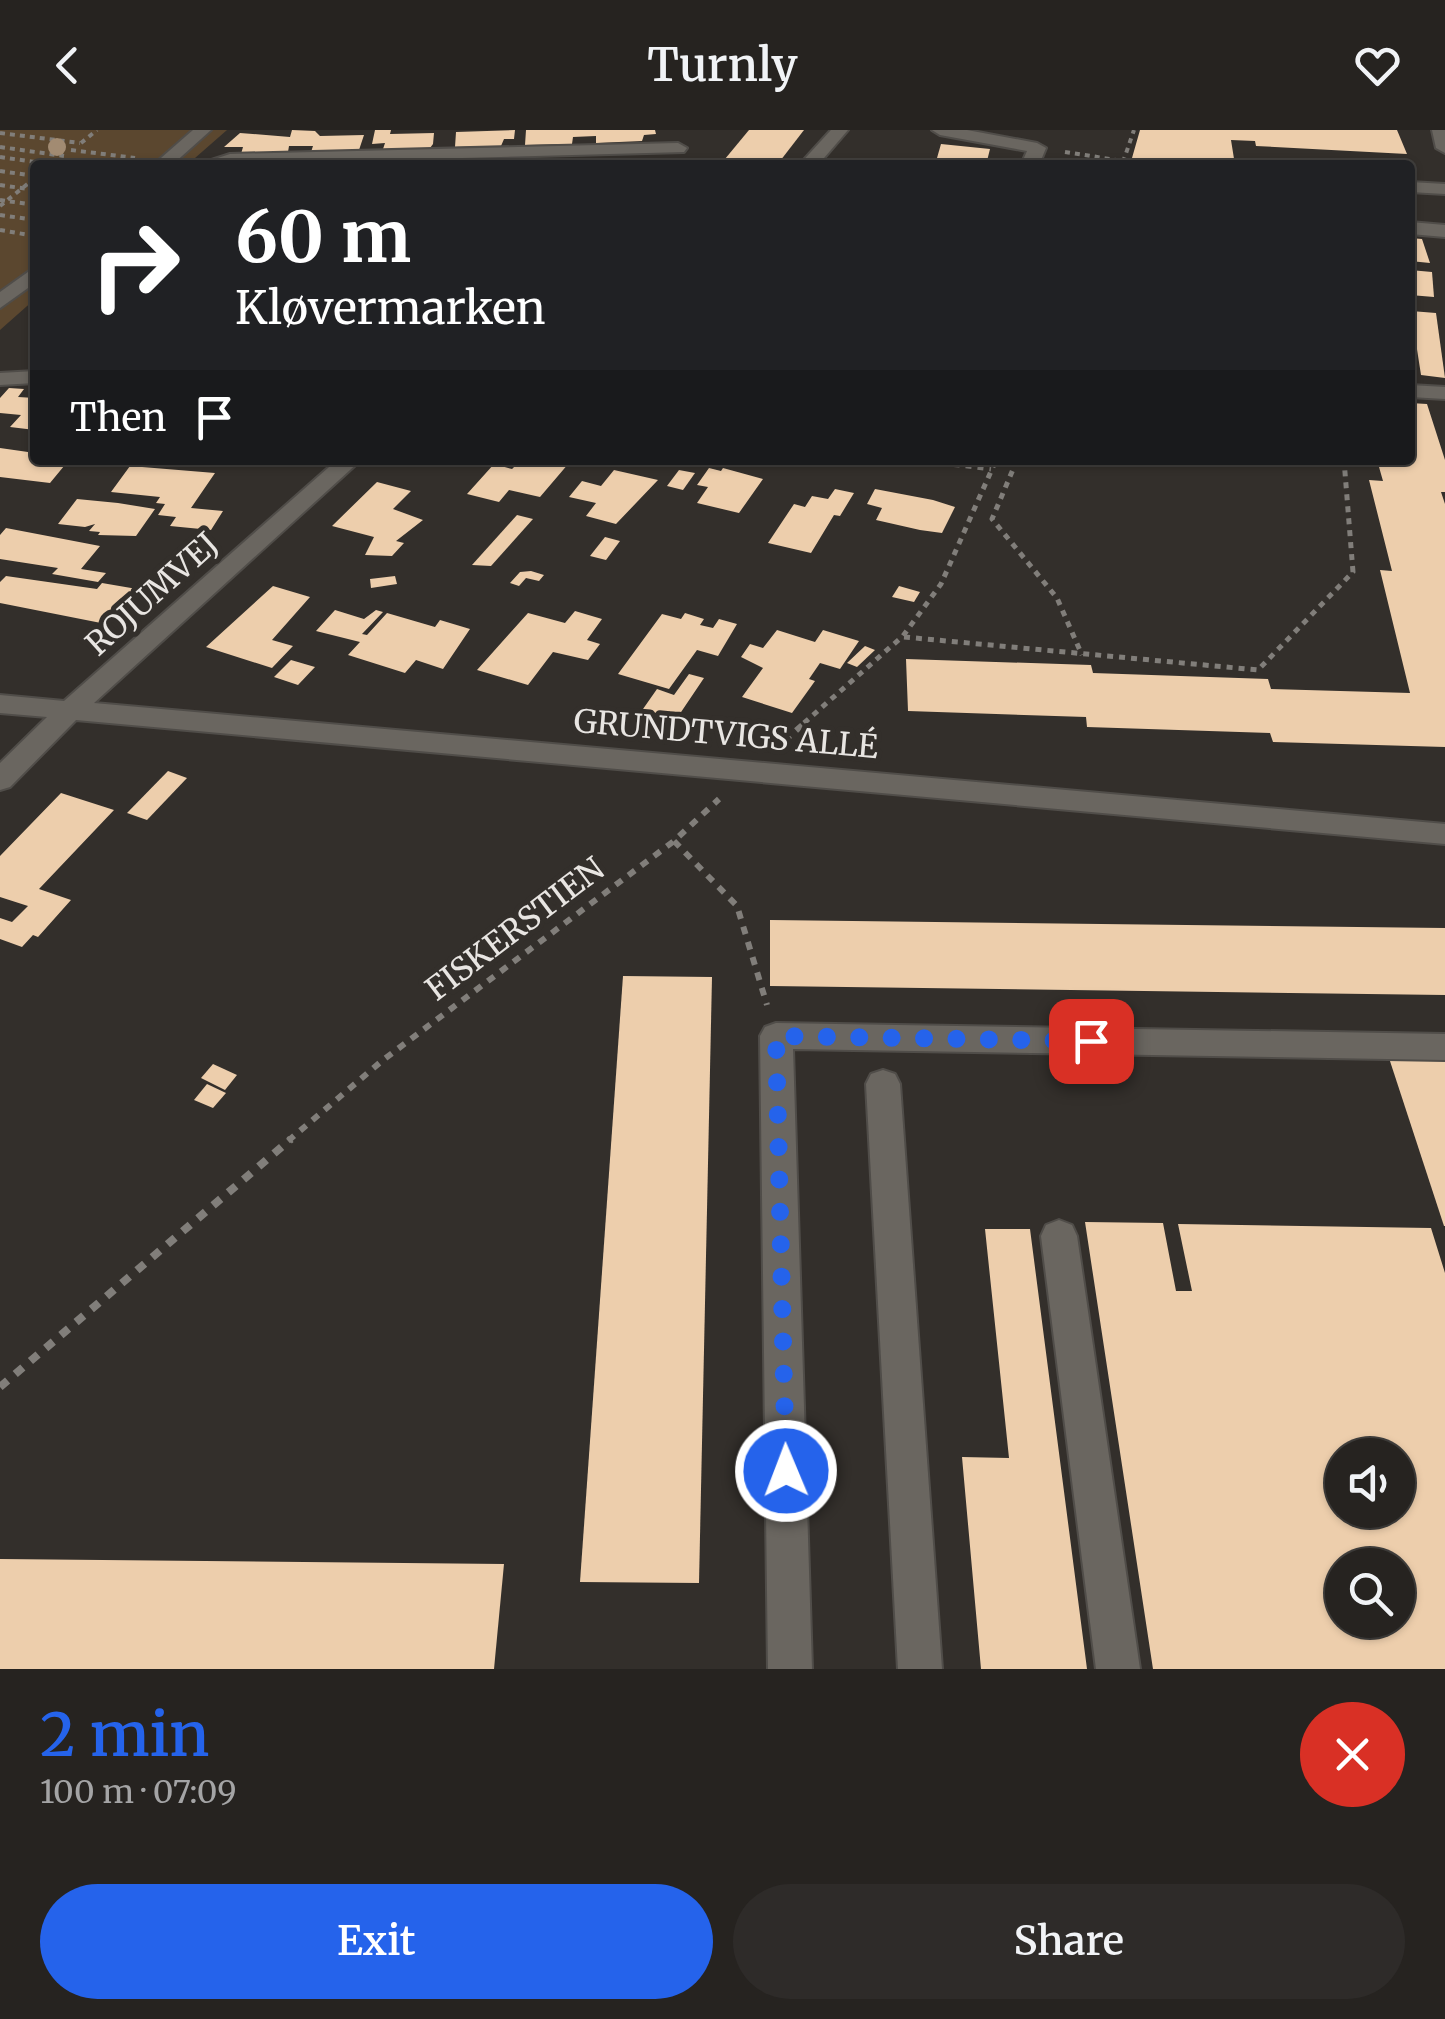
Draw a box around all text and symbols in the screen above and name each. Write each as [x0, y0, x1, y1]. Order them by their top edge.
text: Turnly [647, 37, 798, 93]
icon: back [40, 38, 95, 93]
icon: heart [1350, 38, 1405, 93]
text: 60 m [235, 193, 411, 281]
icon: right [70, 200, 200, 330]
text: Kløvermarken [235, 280, 546, 336]
icon: arrive [187, 390, 242, 445]
text: Then [70, 394, 167, 441]
street label: ROJUMVEJ [77, 524, 227, 664]
street label: GRUNDTVIGS ALLÉ [572, 701, 880, 767]
street label: FISKERSTIEN [418, 849, 612, 1009]
pin [1049, 999, 1134, 1084]
icon: arrive [1064, 1014, 1119, 1069]
position arrow [734, 1419, 838, 1523]
map controls [1325, 1438, 1415, 1638]
button: sound [1325, 1438, 1415, 1528]
button: search [1325, 1548, 1415, 1638]
text: 2 min [40, 1697, 209, 1772]
button: close [1300, 1702, 1405, 1807]
text: 100 m · 07:09 [40, 1772, 237, 1812]
button: Exit [40, 1884, 713, 1999]
button: Share [733, 1884, 1405, 1999]

